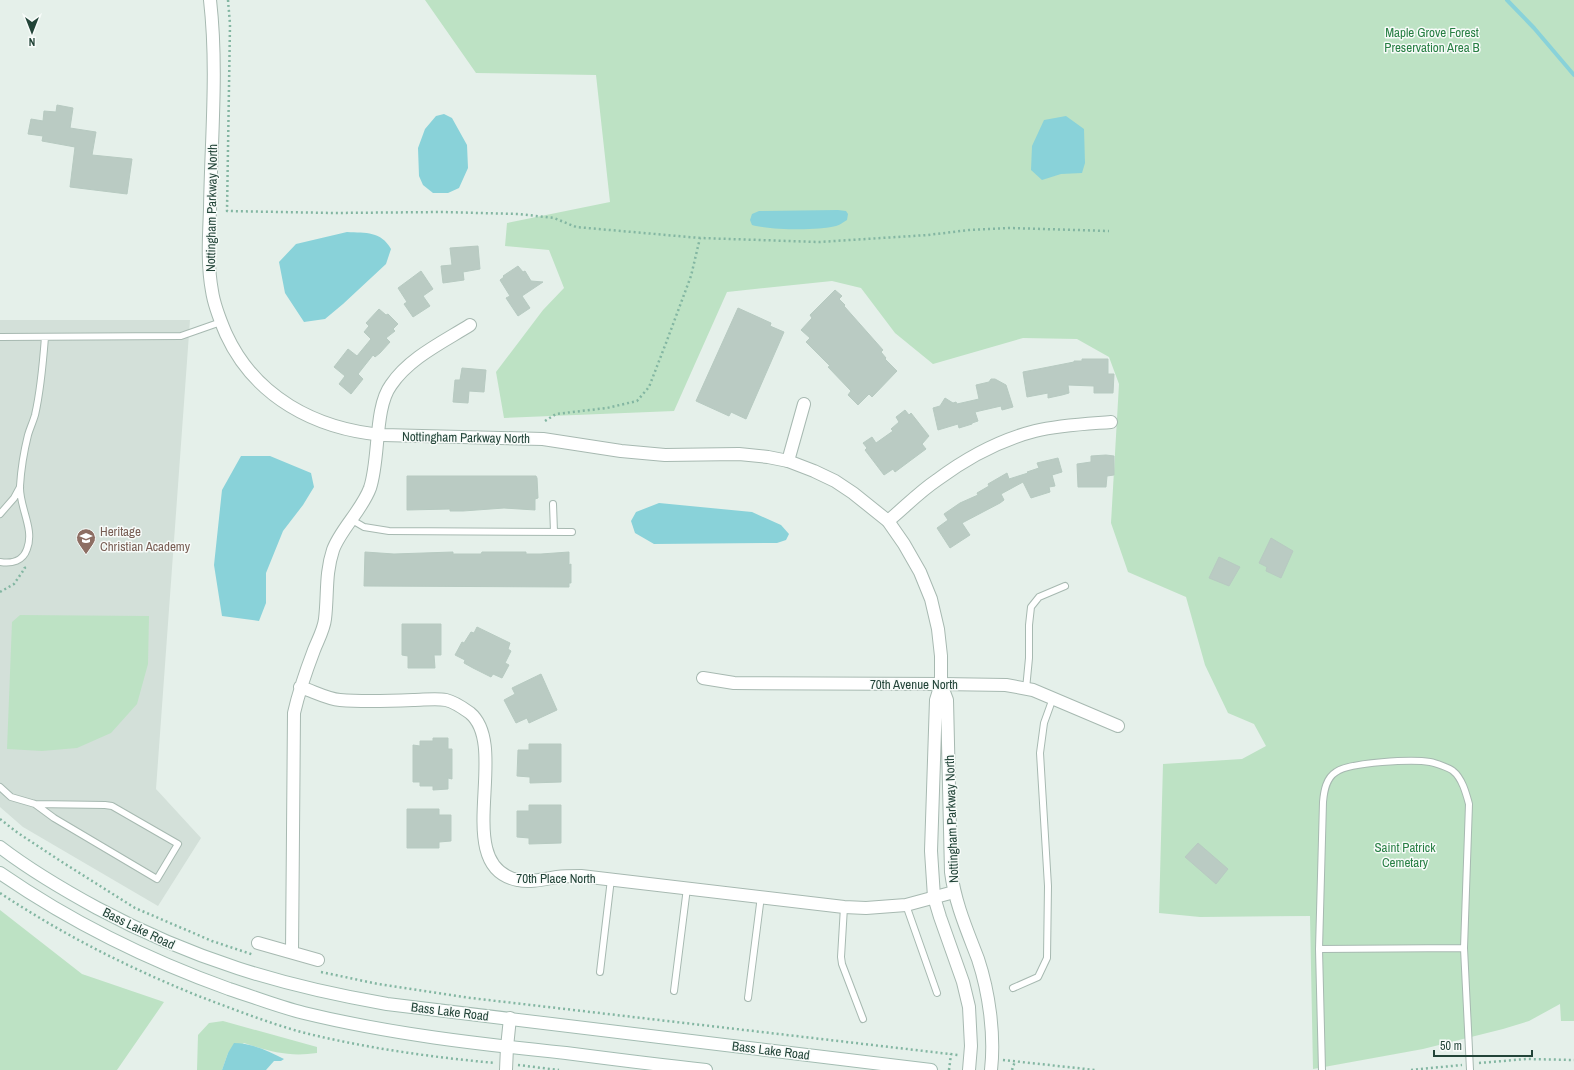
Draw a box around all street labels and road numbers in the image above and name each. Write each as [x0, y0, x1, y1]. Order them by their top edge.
street label: Nottingham Parkway North [202, 144, 221, 272]
street label: Nottingham Parkway North [402, 428, 530, 447]
street label: 70th Avenue North [870, 676, 958, 693]
street label: Nottingham Parkway North [941, 755, 962, 883]
street label: 70th Place North [516, 870, 596, 887]
street label: Bass Lake Road [100, 904, 178, 953]
street label: Bass Lake Road [410, 998, 490, 1025]
street label: Bass Lake Road [731, 1037, 811, 1064]

